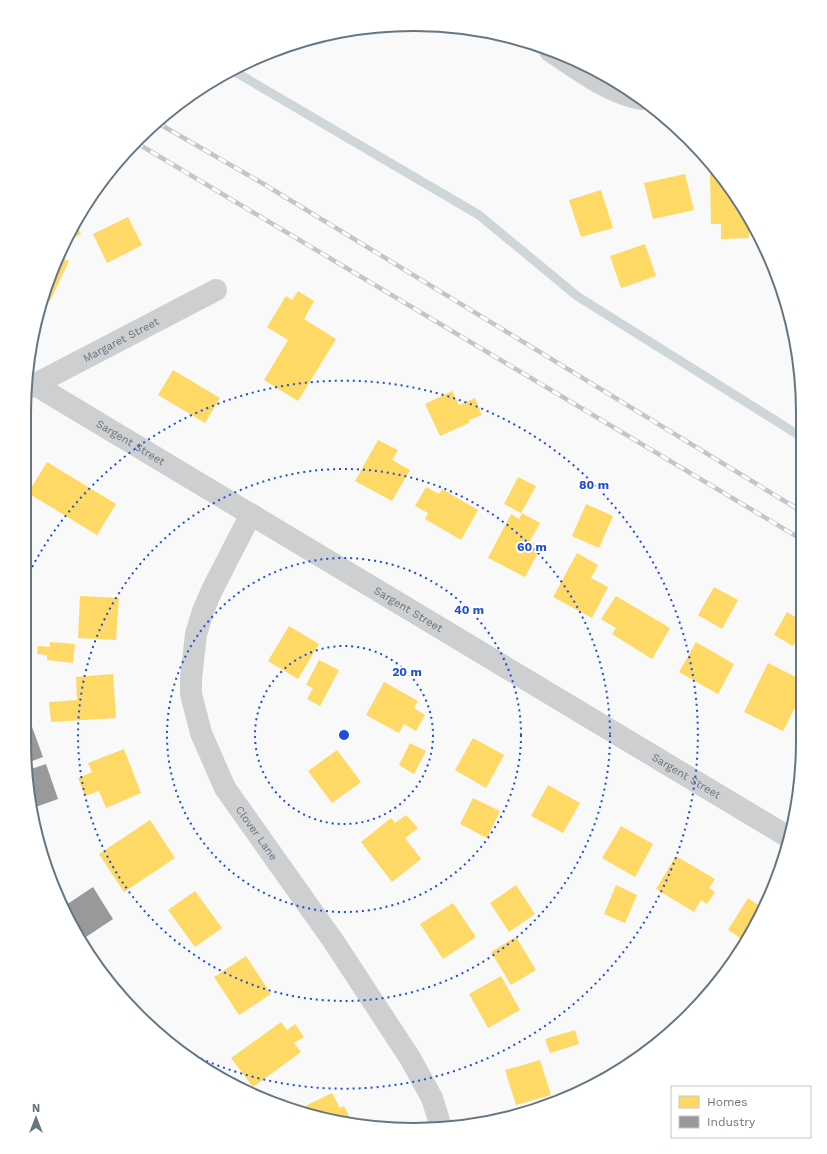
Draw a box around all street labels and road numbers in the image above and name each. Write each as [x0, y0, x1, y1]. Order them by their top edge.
street label: Margaret Street [81, 314, 161, 365]
street label: Sargent Street [94, 417, 168, 468]
street label: Sargent Street [372, 583, 446, 635]
street label: Sargent Street [650, 750, 723, 802]
street label: Clover Lane [233, 803, 281, 863]

